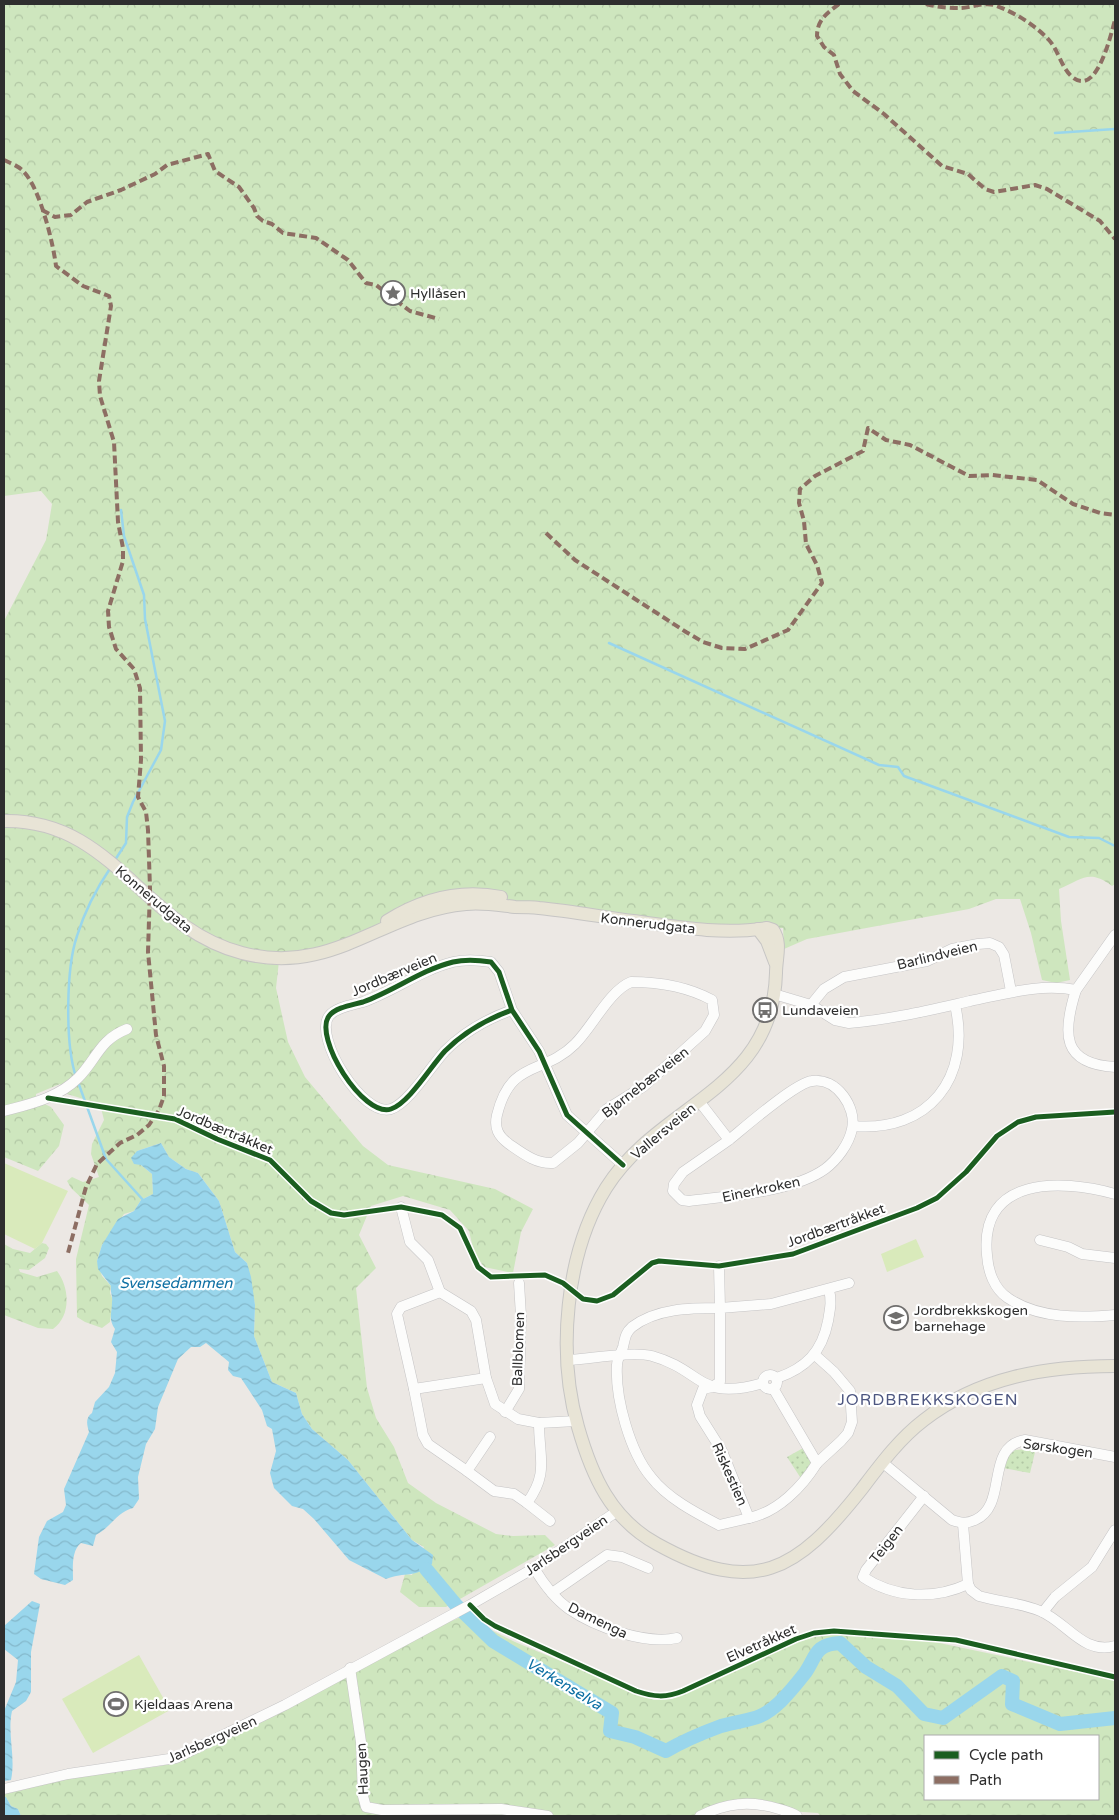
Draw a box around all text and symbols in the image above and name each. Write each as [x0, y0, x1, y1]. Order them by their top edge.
place icon: Hyllåsen [380, 280, 406, 306]
place label: Hyllåsen [410, 285, 466, 302]
street label: Konnerudgata [112, 862, 196, 937]
street label: Konnerudgata [600, 909, 696, 938]
street label: Barlindveien [895, 937, 979, 974]
street label: Jordbærveien [349, 949, 439, 1000]
bus stop icon: Lundaveien [752, 997, 778, 1023]
place label: Lundaveien [782, 1002, 859, 1019]
street label: Bjørnebærveien [598, 1043, 692, 1122]
street label: Vallersveien [628, 1100, 699, 1163]
street label: Jordbærtråkket [174, 1103, 276, 1159]
street label: Einerkroken [720, 1173, 802, 1206]
street label: Jordbærtråkket [785, 1200, 888, 1251]
water label: Svensedammen [120, 1274, 233, 1292]
place label: Jordbrekkskogen barnehage [914, 1302, 1028, 1335]
school or university icon: Jordbrekkskogen barnehage [883, 1305, 909, 1331]
street label: Ballblomen [509, 1311, 528, 1387]
district label: JORDBREKKSKOGEN [837, 1390, 1019, 1410]
street label: Sørskogen [1022, 1435, 1094, 1462]
street label: Riskestien [708, 1440, 751, 1509]
street label: Jarlsbergveien [522, 1512, 611, 1579]
street label: Teigen [866, 1522, 907, 1567]
street label: Damenga [565, 1599, 630, 1642]
street label: Elvetråkket [724, 1620, 799, 1666]
water label: Verkenselva [523, 1654, 606, 1714]
sports icon: Kjeldaas Arena [103, 1691, 129, 1717]
place label: Kjeldaas Arena [134, 1696, 233, 1713]
street label: Jarlsbergveien [165, 1712, 259, 1767]
legend [924, 1735, 1099, 1800]
street label: Haugen [353, 1742, 372, 1795]
text: Cycle path [969, 1746, 1043, 1764]
text: Path [969, 1771, 1002, 1789]

